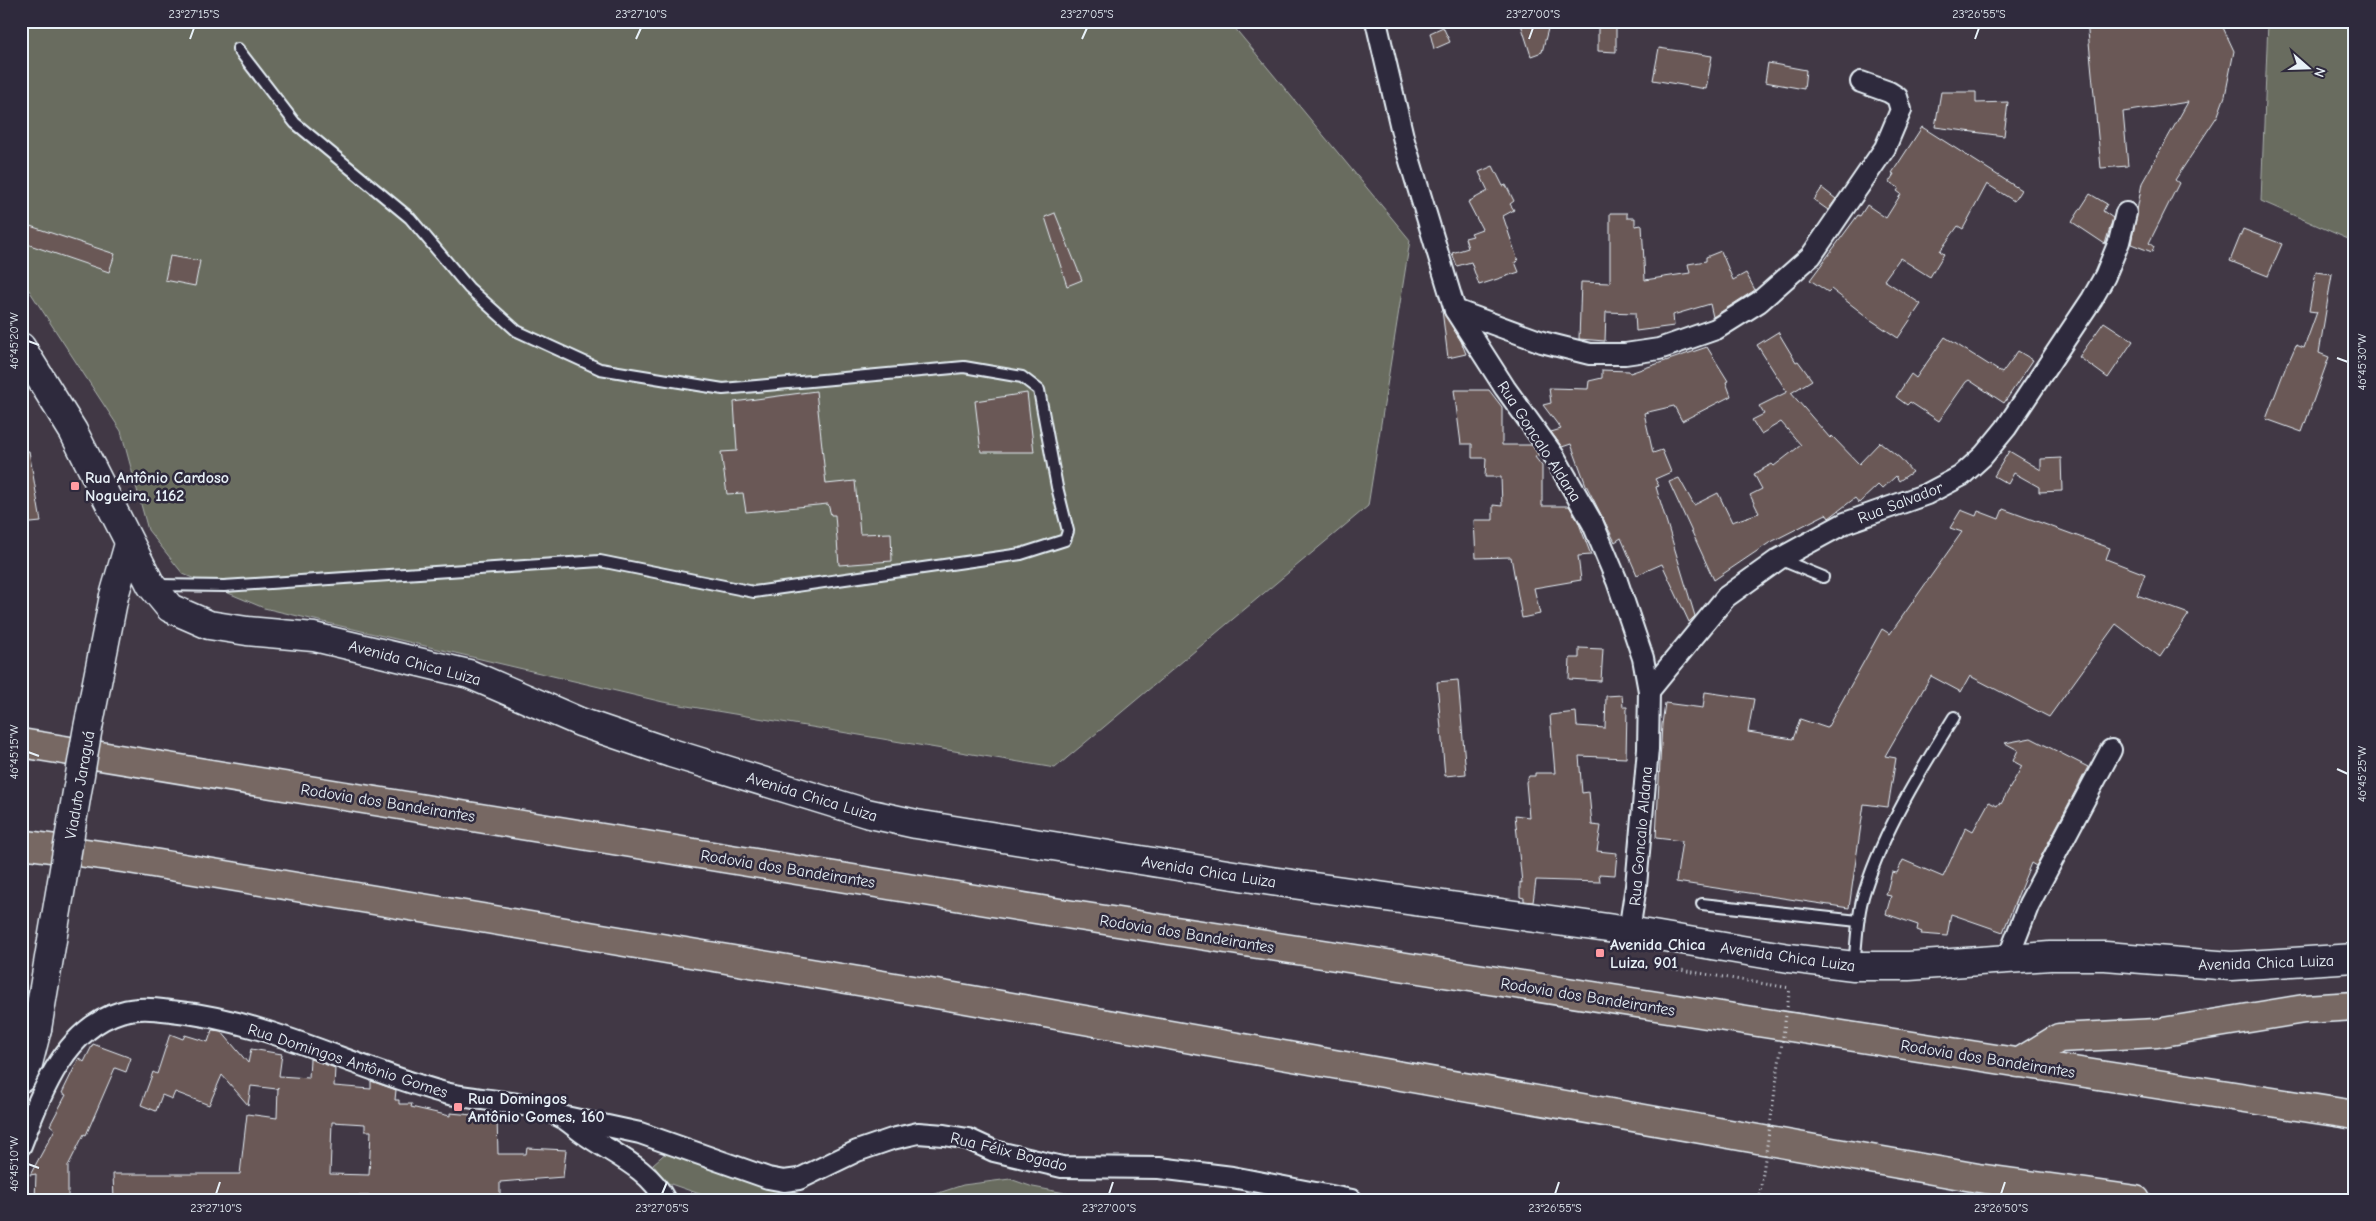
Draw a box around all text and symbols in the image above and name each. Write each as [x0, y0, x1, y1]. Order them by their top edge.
text: 23°27'15"S [169, 7, 220, 21]
text: 23°27'10"S [615, 7, 667, 21]
text: 23°27'05"S [1060, 7, 1114, 21]
text: 23°27'00"S [1506, 7, 1560, 21]
text: 23°26'55"S [1952, 7, 2006, 21]
north arrow [2284, 42, 2334, 92]
text: N [2310, 65, 2329, 79]
text: 46°45'20"W [7, 312, 21, 370]
text: 46°45'30"W [2355, 333, 2369, 391]
street label: Rua Goncalo Aldana [1493, 378, 1585, 505]
place label: Rua Antônio Cardoso Nogueira, 1162 [85, 469, 229, 505]
street label: Rua Salvador [1855, 478, 1946, 527]
marker: Rua Antônio Cardoso Nogueira, 1162 [69, 480, 81, 492]
street label: Avenida Chica Luiza [347, 637, 483, 689]
text: 46°45'15"W [7, 724, 21, 779]
street label: Viaduto Jaraguá [62, 730, 98, 841]
text: 46°45'25"W [2355, 745, 2369, 802]
street label: Rua Goncalo Aldana [1626, 766, 1656, 907]
street label: Avenida Chica Luiza [744, 768, 879, 825]
street label: Rodovia dos Bandeirantes [299, 780, 477, 826]
street label: Rodovia dos Bandeirantes [699, 846, 877, 892]
street label: Avenida Chica Luiza [1140, 852, 1277, 892]
street label: Rodovia dos Bandeirantes [1098, 911, 1276, 957]
place label: Avenida Chica Luiza, 901 [1610, 936, 1706, 972]
street label: Avenida Chica Luiza [1719, 939, 1856, 975]
marker: Avenida Chica Luiza, 901 [1594, 947, 1606, 959]
street label: Avenida Chica Luiza [2198, 952, 2334, 974]
street label: Rodovia dos Bandeirantes [1499, 974, 1677, 1020]
street label: Rua Domingos Antônio Gomes [245, 1020, 450, 1102]
street label: Rodovia dos Bandeirantes [1899, 1036, 2077, 1082]
place label: Rua Domingos Antônio Gomes, 160 [468, 1090, 605, 1126]
marker: Rua Domingos Antônio Gomes, 160 [452, 1101, 464, 1113]
street label: Rua Félix Bogado [948, 1129, 1069, 1175]
text: 46°45'10"W [7, 1136, 21, 1192]
text: 23°27'10"S [190, 1201, 242, 1215]
text: 23°27'05"S [635, 1201, 689, 1215]
text: 23°27'00"S [1082, 1201, 1136, 1215]
text: 23°26'55"S [1528, 1201, 1582, 1215]
text: 23°26'50"S [1974, 1201, 2028, 1215]

